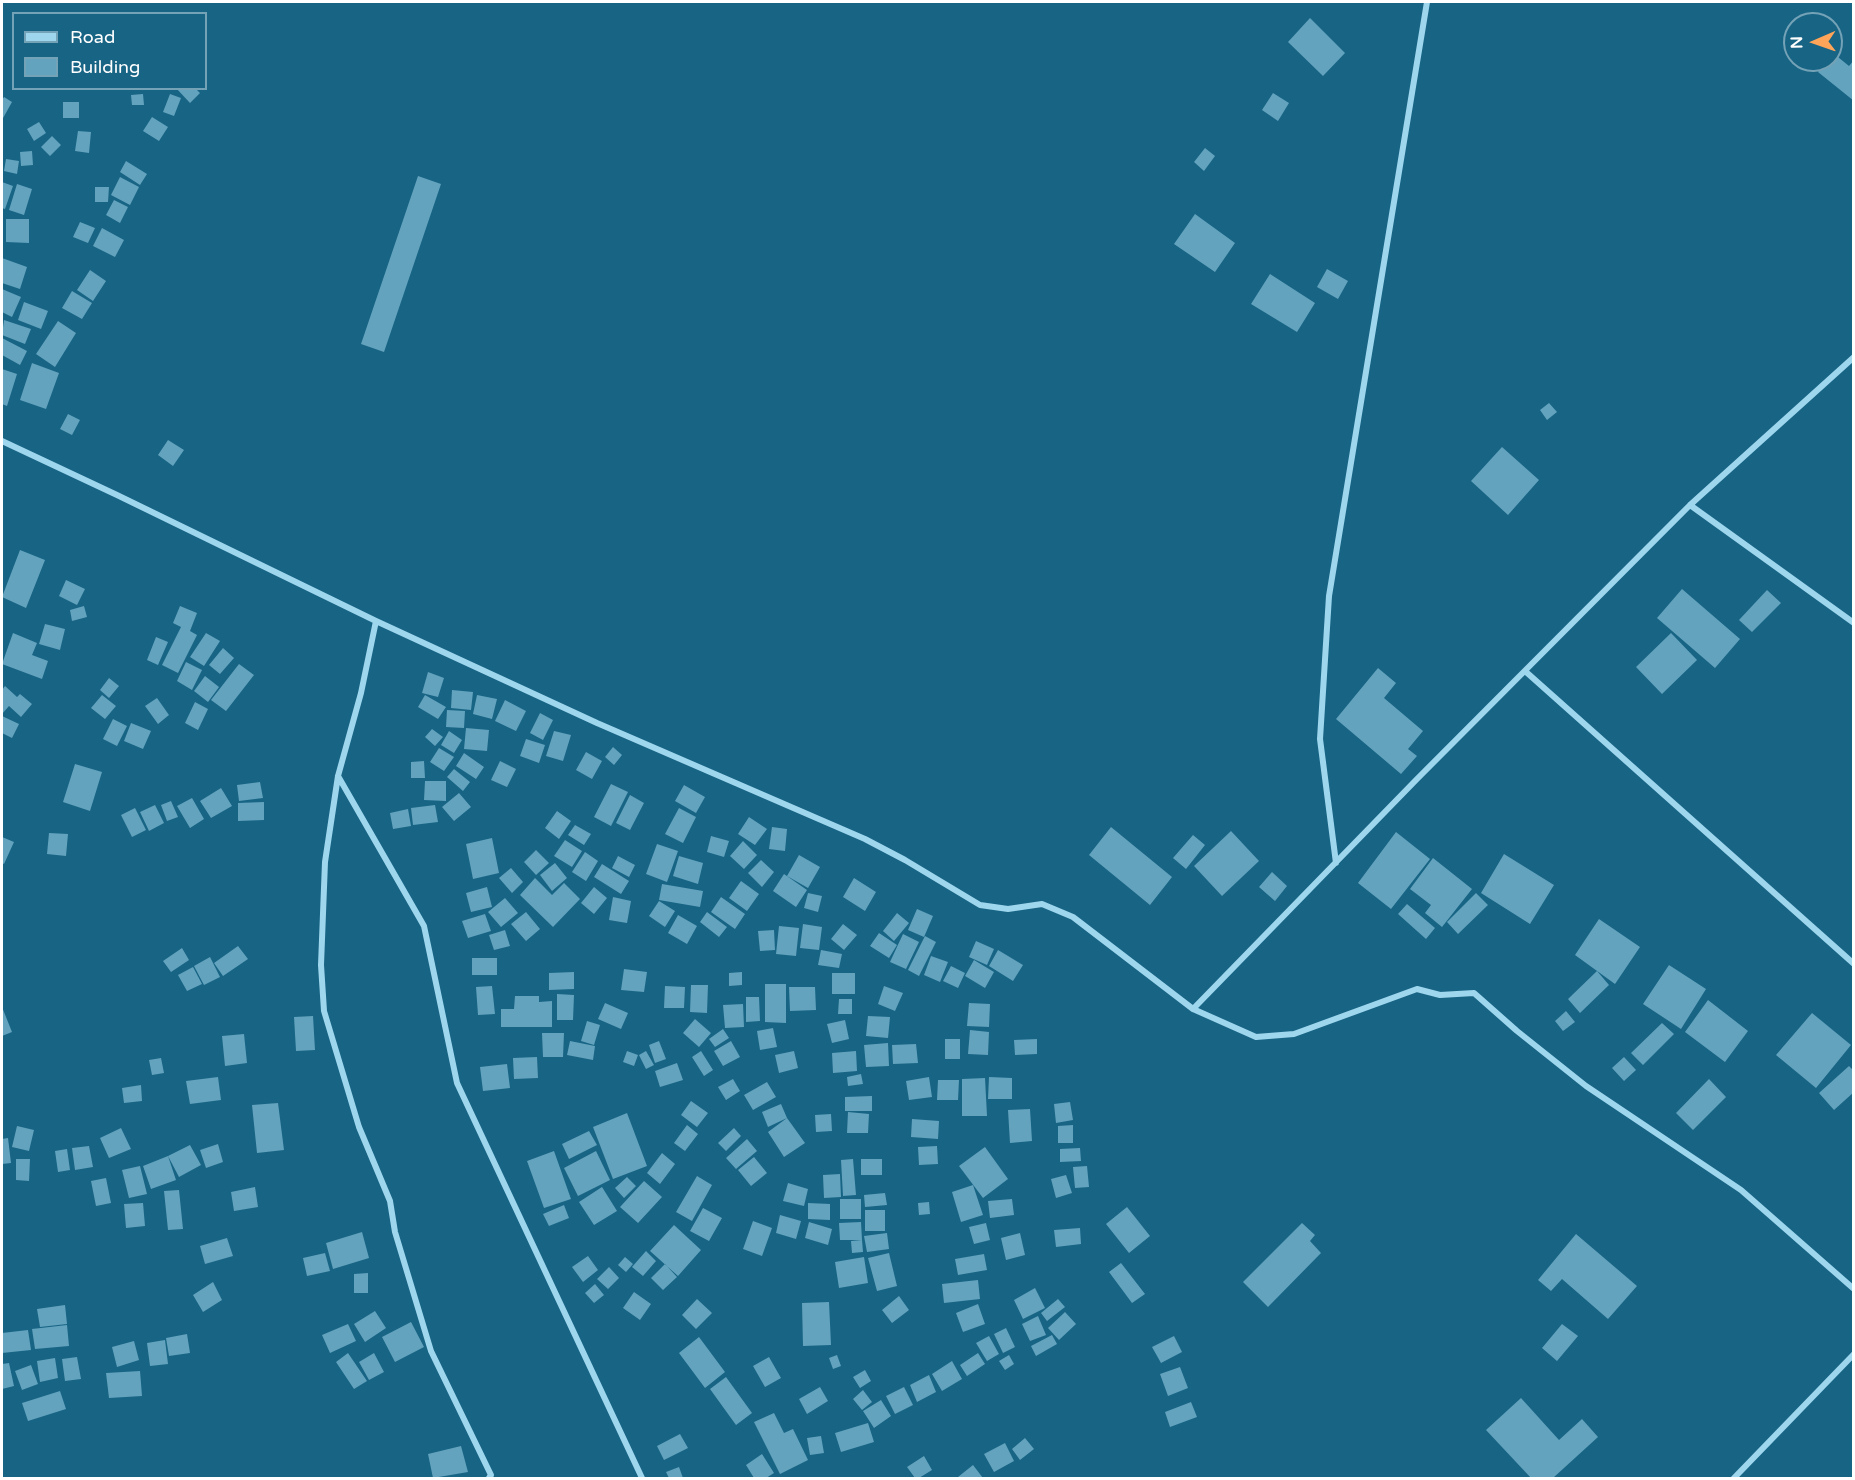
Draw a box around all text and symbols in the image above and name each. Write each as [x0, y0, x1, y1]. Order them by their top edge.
legend [12, 12, 207, 90]
north arrow [1783, 12, 1843, 72]
text: Road [70, 26, 115, 48]
text: N [1787, 36, 1807, 49]
text: Building [70, 56, 140, 78]

